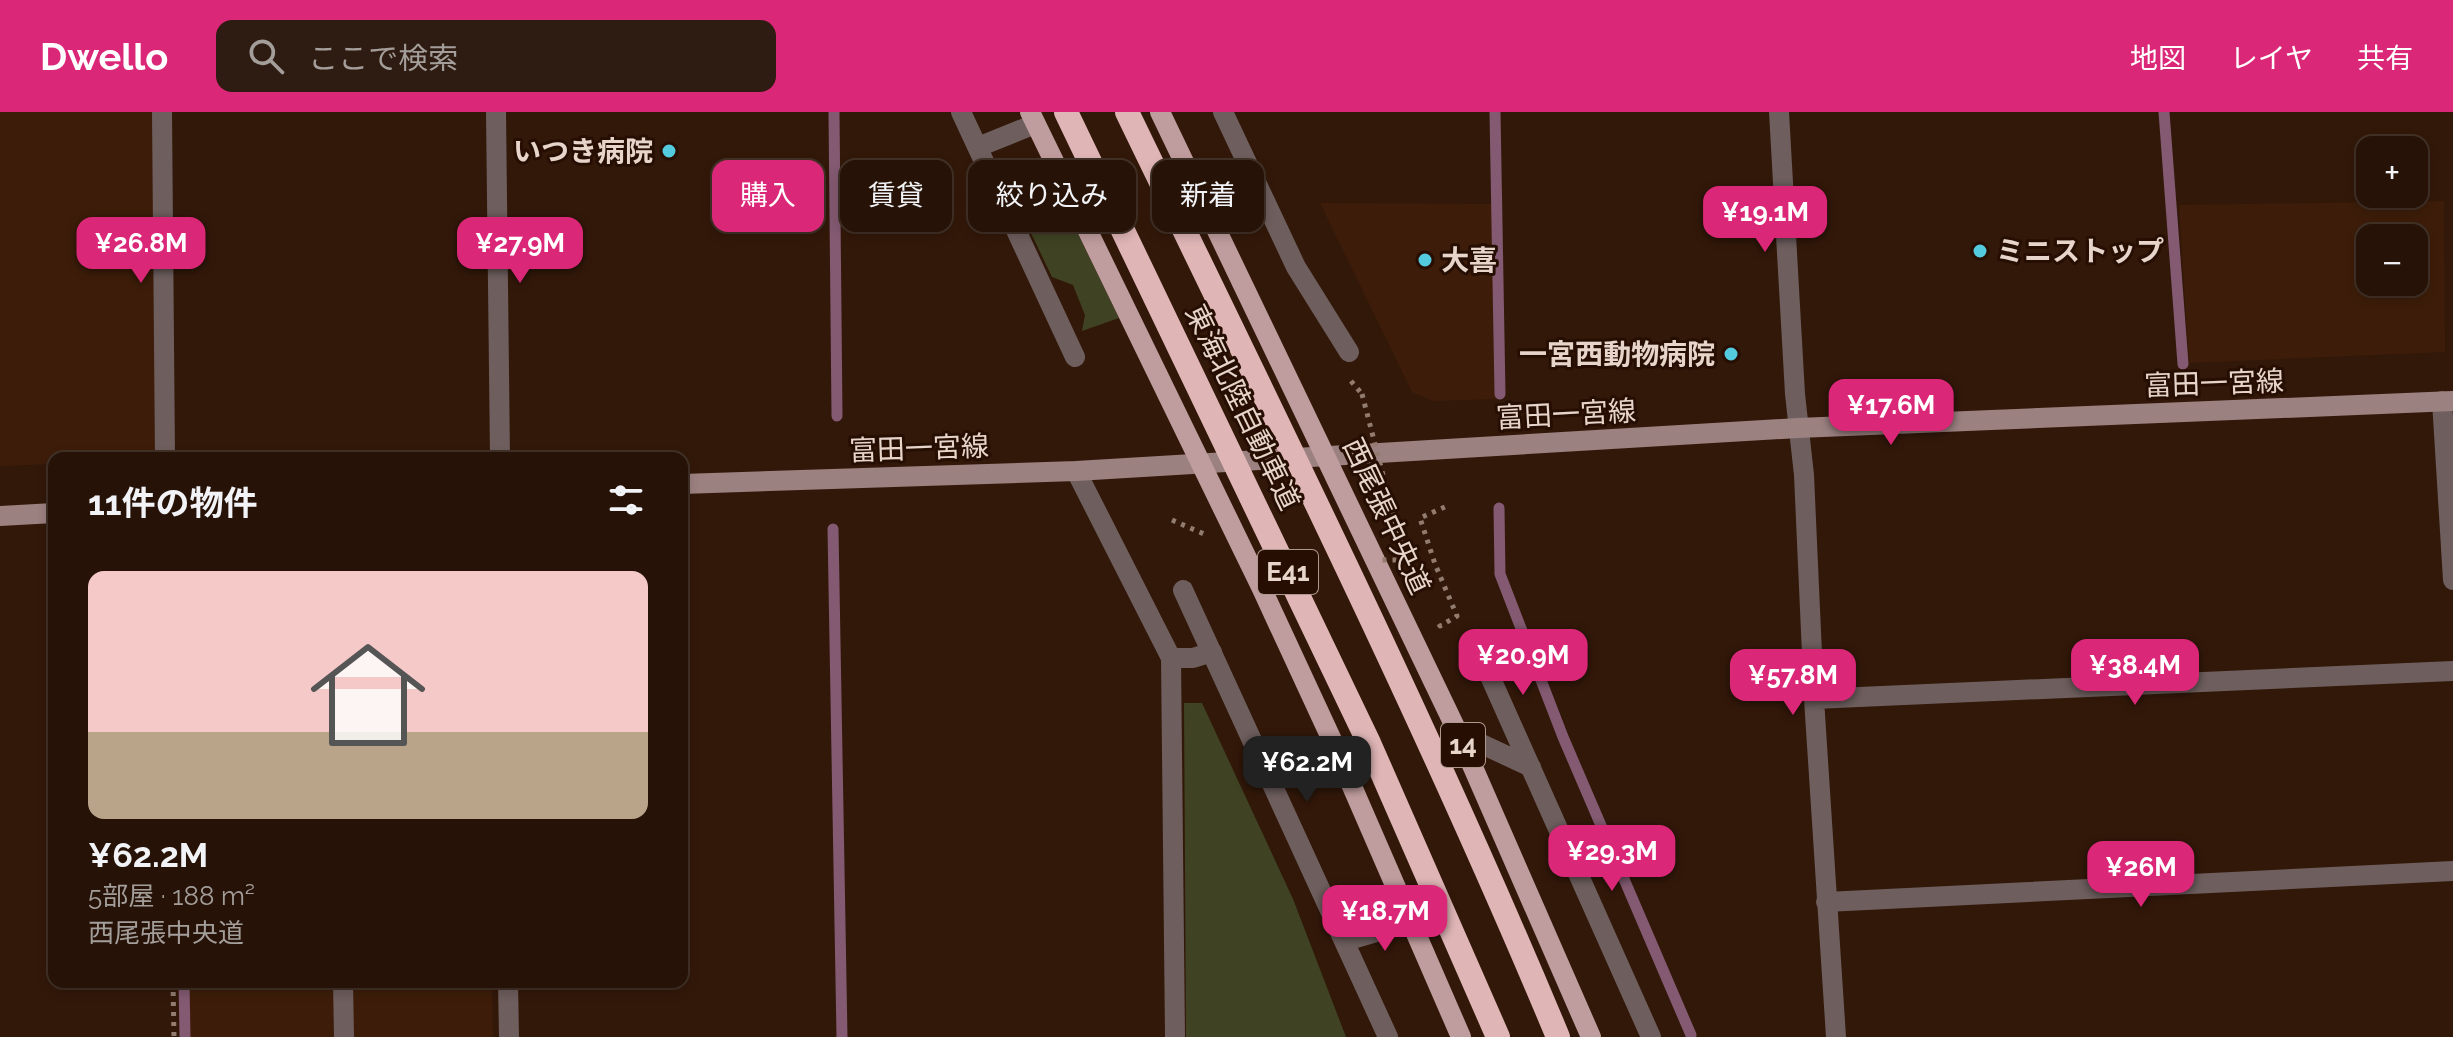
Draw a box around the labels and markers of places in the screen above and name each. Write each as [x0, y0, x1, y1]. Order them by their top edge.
place label: いつき病院 [513, 135, 653, 168]
marker: いつき病院 [660, 142, 678, 160]
pin: ¥19.1M [1700, 186, 1830, 254]
pin: ¥26.8M [76, 217, 206, 285]
pin: ¥27.9M [455, 217, 585, 285]
place label: ミニストップ [1996, 235, 2164, 268]
marker: ミニストップ [1971, 242, 1989, 260]
place label: 大喜 [1441, 244, 1497, 277]
marker: 大喜 [1416, 251, 1434, 269]
place label: 一宮西動物病院 [1519, 338, 1715, 371]
marker: 一宮西動物病院 [1722, 345, 1740, 363]
pin: ¥17.6M [1826, 379, 1956, 447]
pin: ¥20.9M [1458, 629, 1588, 697]
pin: ¥38.4M [2070, 639, 2200, 707]
pin: ¥57.8M [1728, 649, 1858, 717]
pin: ¥62.2M [1242, 736, 1372, 804]
pin: ¥29.3M [1547, 825, 1677, 893]
pin: ¥26M [2094, 841, 2188, 909]
pin: ¥18.7M [1320, 885, 1450, 953]

